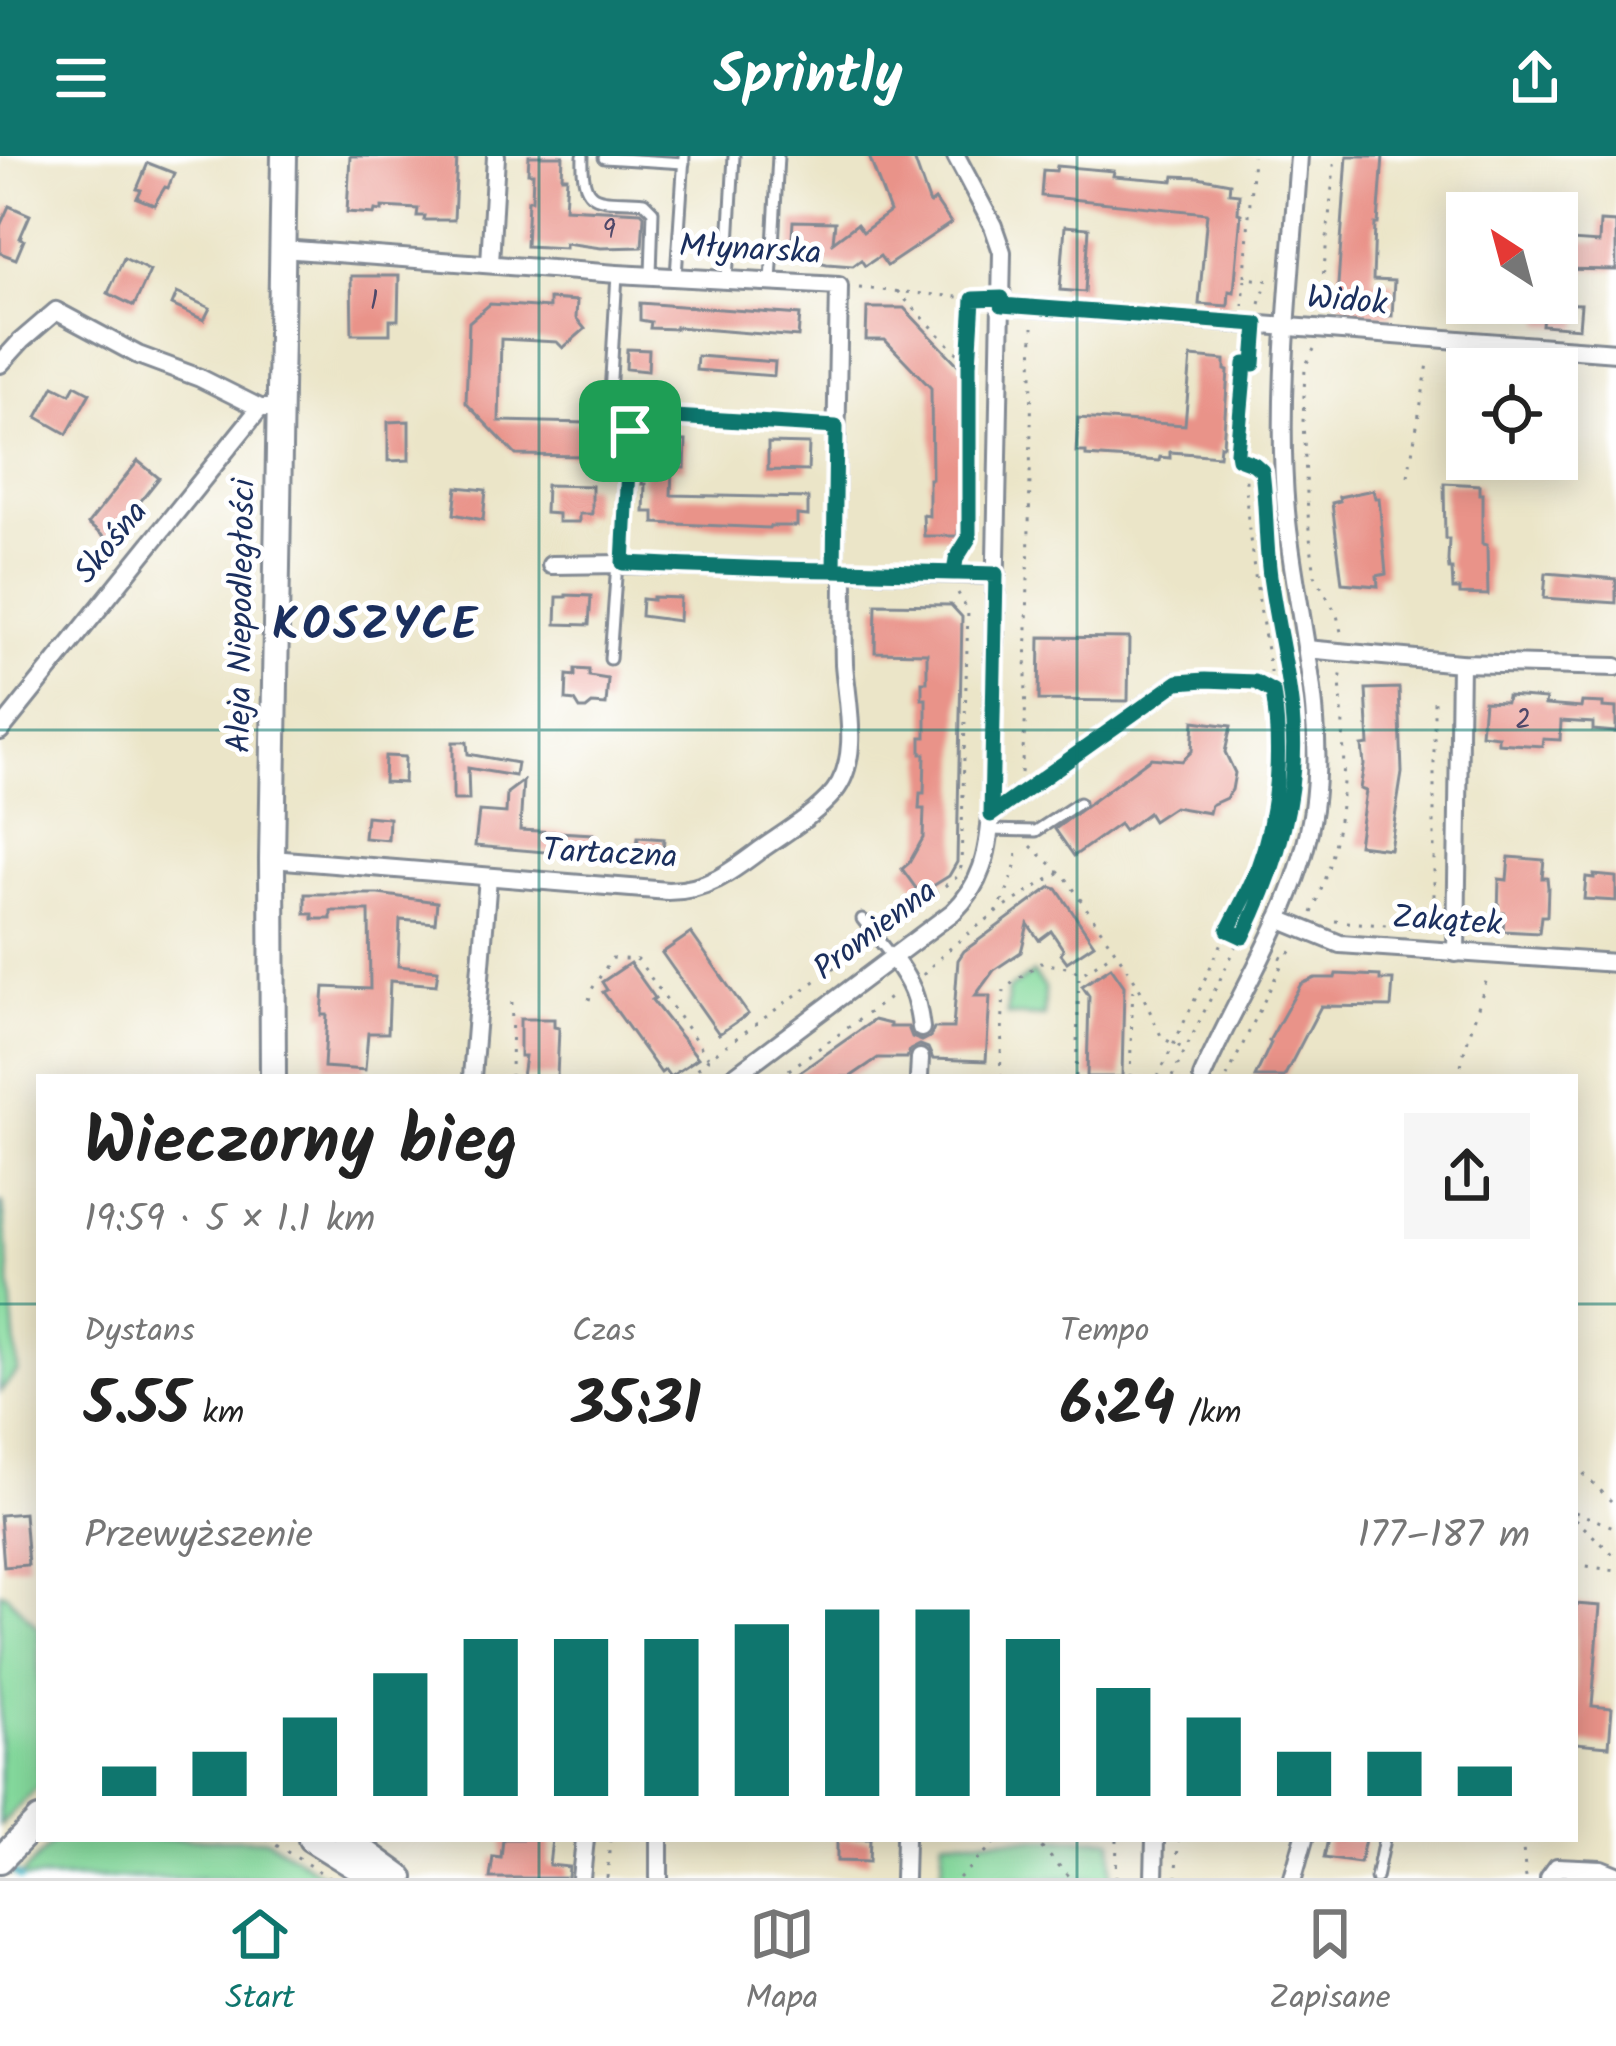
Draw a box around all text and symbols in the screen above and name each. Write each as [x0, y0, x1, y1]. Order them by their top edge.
text: Sprintly [713, 35, 903, 121]
icon: menu [48, 45, 114, 111]
icon: share [1502, 45, 1568, 111]
north arrow [1446, 192, 1578, 324]
map controls [1446, 192, 1578, 480]
house number: 9 [602, 209, 616, 252]
street label: Młynarska [677, 221, 823, 281]
street label: Widok [1305, 272, 1390, 332]
house number: 1 [370, 280, 378, 323]
button: locate [1446, 348, 1578, 480]
pin [579, 380, 681, 482]
icon: arrive [597, 398, 663, 464]
street label: Aleja Niepodległości [214, 477, 272, 754]
street label: Skośna [61, 489, 163, 597]
district label: KOSZYCE [272, 591, 480, 663]
house number: 2 [1515, 699, 1531, 742]
street label: Tartaczna [541, 825, 679, 885]
street label: Promienna [803, 867, 949, 995]
street label: Zakątek [1390, 892, 1504, 952]
text: Wieczorny bieg [84, 1092, 518, 1197]
button: share [1404, 1113, 1530, 1239]
text: 19:59 · 5 × 1.1 km [84, 1190, 375, 1252]
text: Dystans [84, 1306, 195, 1359]
text: Czas [572, 1306, 636, 1359]
text: Tempo [1060, 1306, 1150, 1359]
text: 5.55 [84, 1359, 189, 1455]
text: 35:31 [572, 1359, 701, 1455]
text: 6:24 [1060, 1359, 1175, 1455]
text: km [189, 1388, 244, 1441]
text: /km [1175, 1388, 1242, 1441]
text: Przewyższenie [84, 1506, 313, 1568]
text: 177–187 m [1358, 1506, 1530, 1568]
tab: Start [225, 1901, 295, 2026]
tab: Mapa [746, 1901, 818, 2026]
tab: Zapisane [1269, 1901, 1391, 2026]

